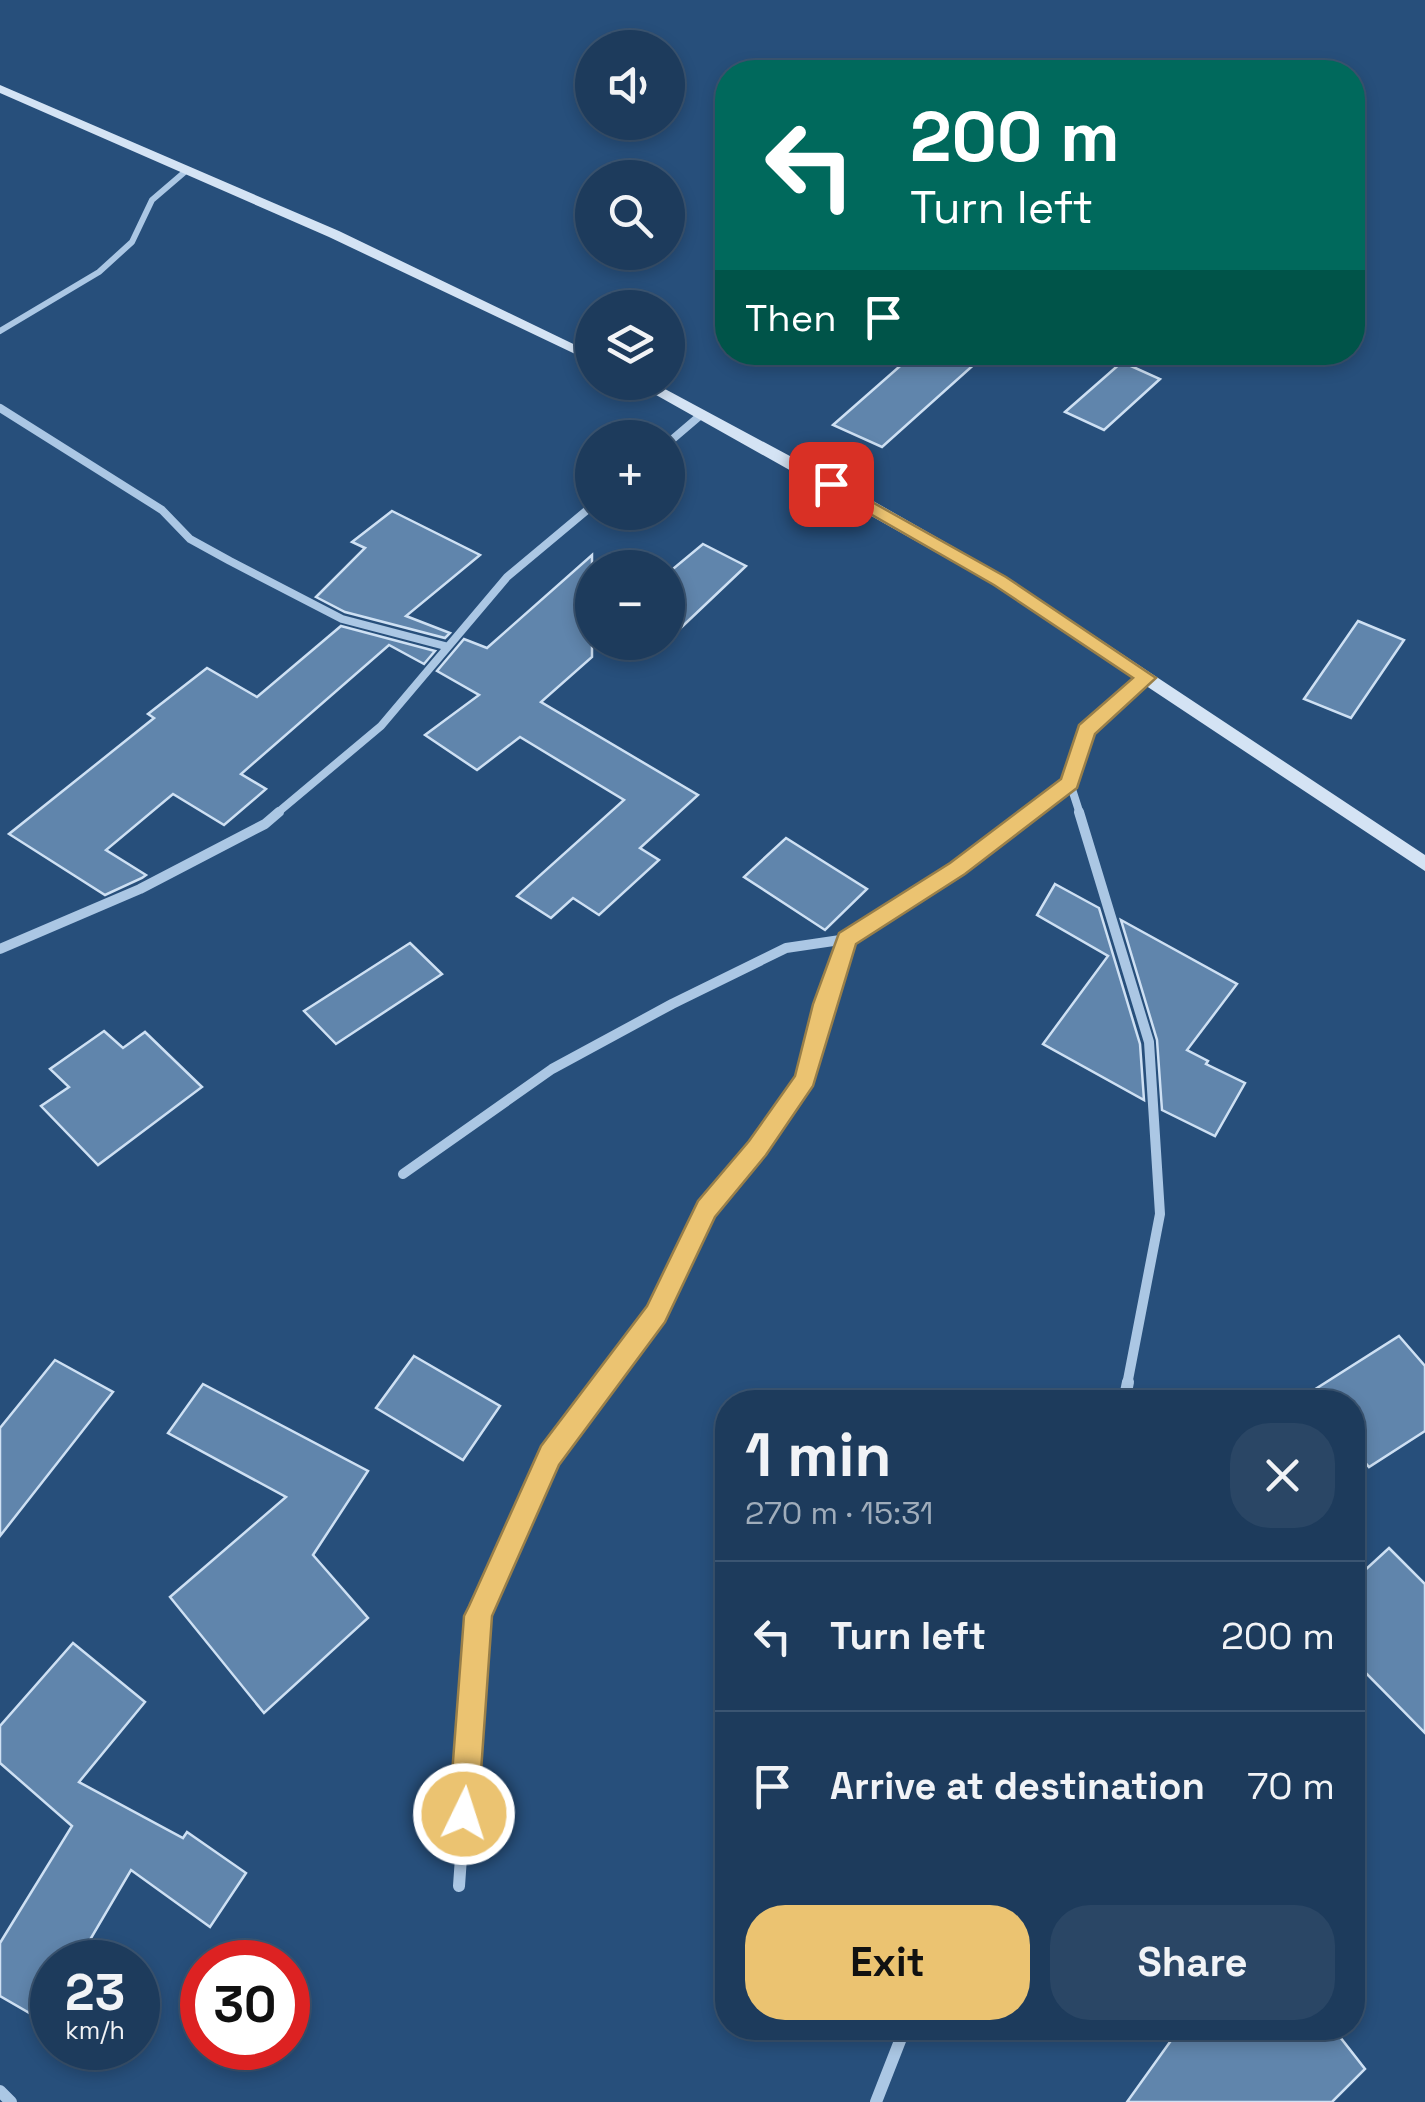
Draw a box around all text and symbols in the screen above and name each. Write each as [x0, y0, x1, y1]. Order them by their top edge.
map controls [575, 30, 685, 660]
button: sound [575, 30, 685, 140]
text: 200 m [910, 92, 1120, 181]
icon: left [745, 100, 875, 230]
button: search [575, 160, 685, 270]
text: Turn left [910, 179, 1093, 236]
button: layers [575, 290, 685, 400]
icon: arrive [856, 290, 911, 345]
text: Then [745, 294, 836, 342]
button: + [575, 420, 685, 530]
pin [789, 442, 874, 527]
icon: arrive [804, 457, 859, 512]
button: − [575, 550, 685, 660]
text: 1 min [745, 1417, 892, 1494]
button: close [1230, 1423, 1335, 1528]
text: 270 m · 15:31 [745, 1493, 933, 1533]
icon: left [745, 1609, 800, 1664]
text: Turn left [830, 1612, 986, 1660]
text: 200 m [1221, 1612, 1335, 1660]
icon: arrive [745, 1759, 800, 1814]
position arrow [412, 1762, 516, 1866]
text: Arrive at destination [830, 1762, 1205, 1810]
text: 70 m [1247, 1762, 1335, 1810]
button: Exit [745, 1905, 1030, 2020]
button: Share [1050, 1905, 1335, 2020]
speed limit sign: 30 [180, 1940, 310, 2070]
text: 23 [65, 1961, 125, 2025]
text: km/h [65, 2014, 125, 2046]

